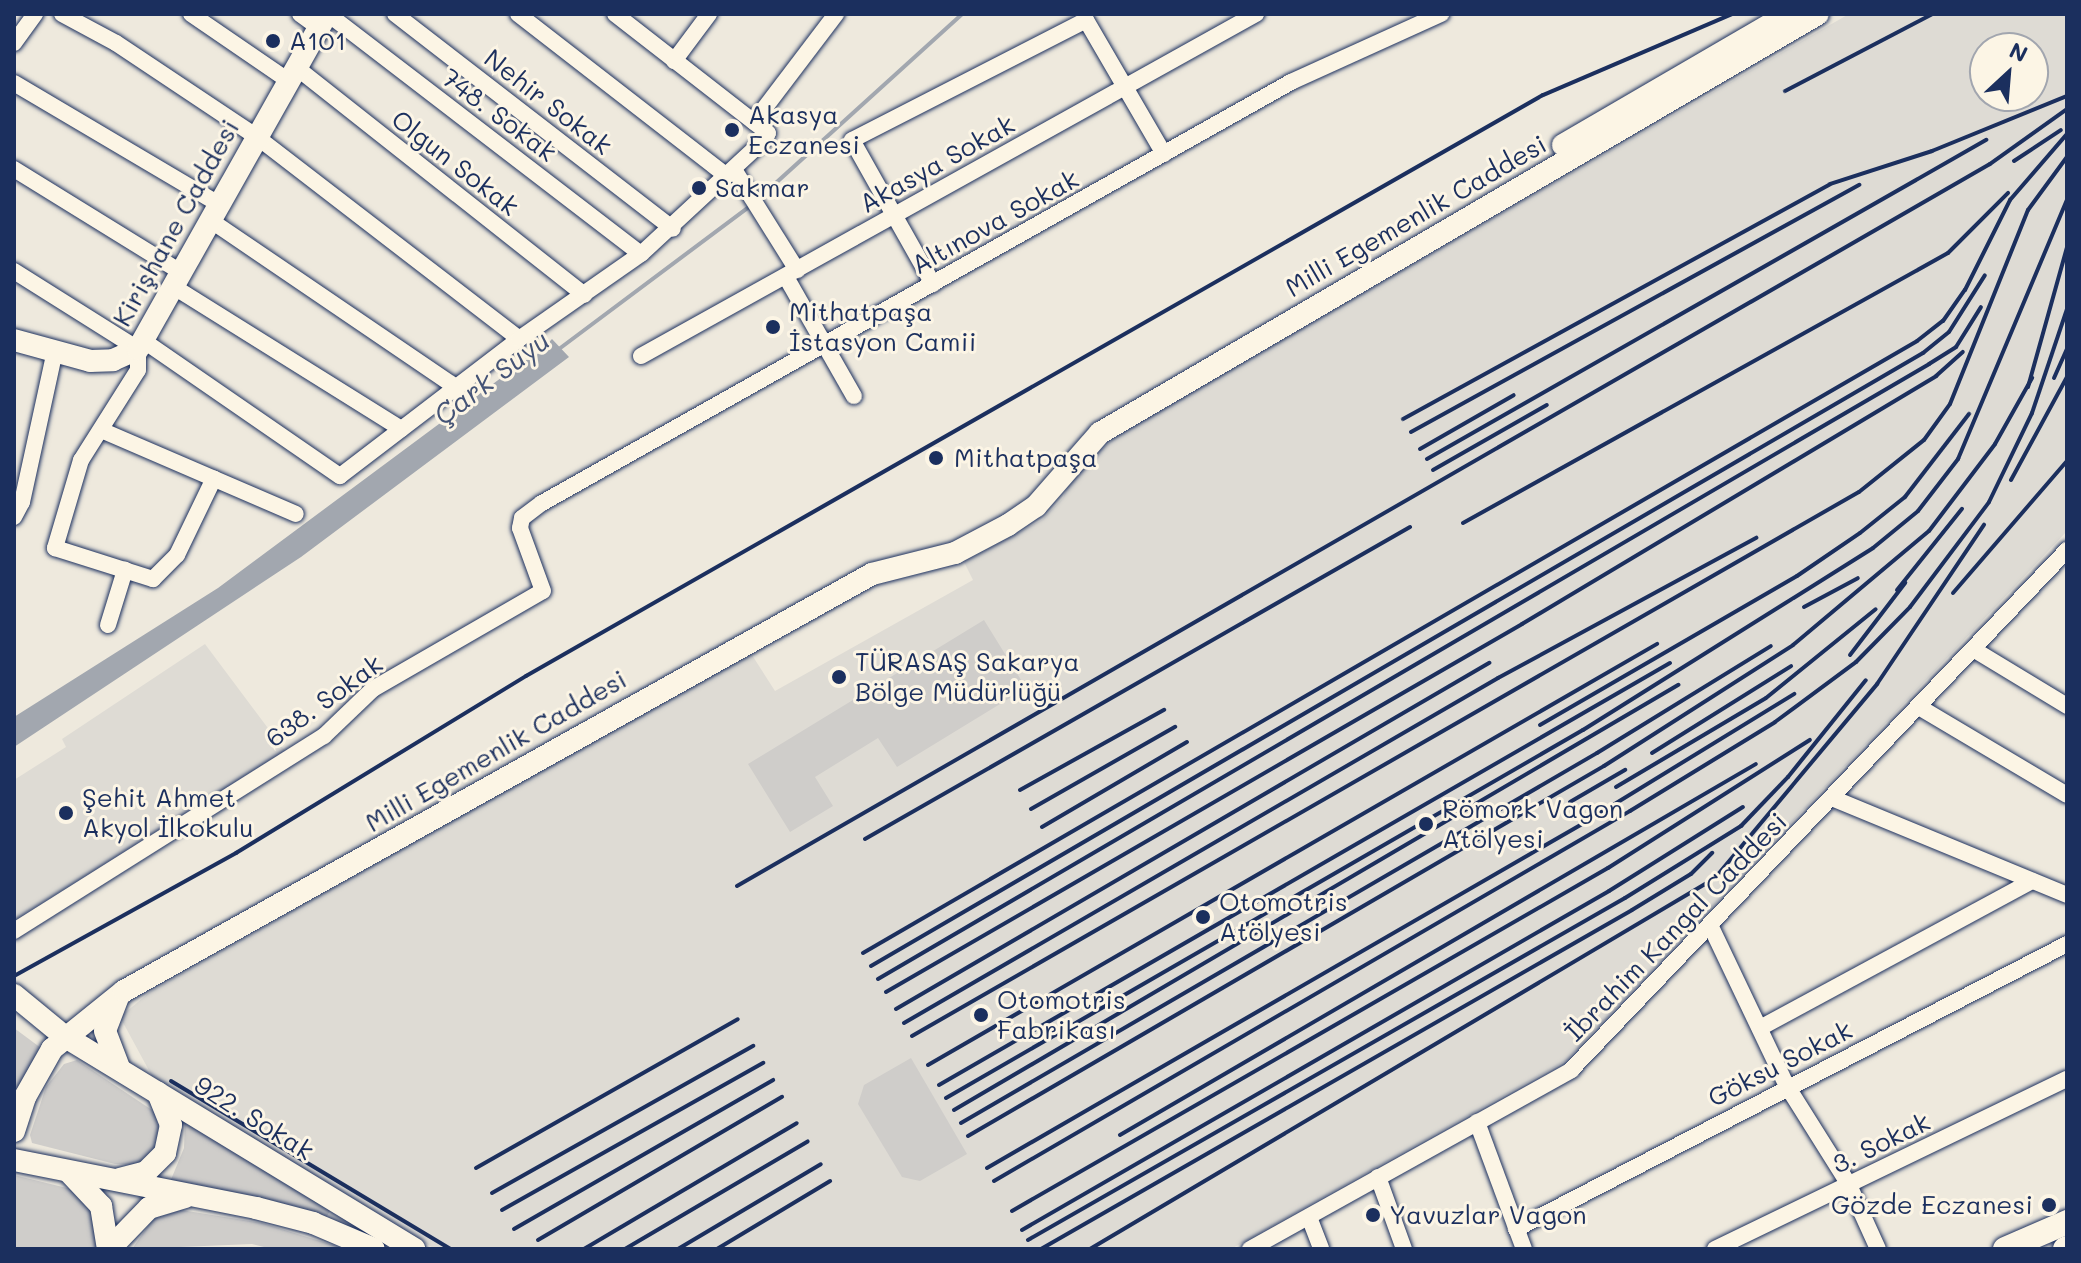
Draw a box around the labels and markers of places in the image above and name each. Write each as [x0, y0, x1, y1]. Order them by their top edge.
place label: A101 [289, 25, 346, 57]
marker: A101 [264, 32, 282, 50]
place label: Akasya Eczanesi [748, 99, 860, 160]
marker: Akasya Eczanesi [723, 121, 741, 139]
place label: Sakmar [715, 172, 810, 204]
marker: Sakmar [690, 179, 708, 197]
place label: Mithatpaşa İstasyon Camii [789, 296, 976, 358]
marker: Mithatpaşa İstasyon Camii [764, 318, 782, 336]
place label: Mithatpaşa [954, 442, 1097, 474]
marker: Mithatpaşa [925, 447, 947, 469]
place label: TÜRASAŞ Sakarya Bölge Müdürlüğü [855, 646, 1080, 708]
marker: TÜRASAŞ Sakarya Bölge Müdürlüğü [830, 668, 848, 686]
place label: Şehit Ahmet Akyol İlkokulu [82, 782, 254, 844]
place label: Römork Vagon Atölyesi [1442, 793, 1623, 854]
marker: Şehit Ahmet Akyol İlkokulu [57, 804, 75, 822]
marker: Römork Vagon Atölyesi [1417, 815, 1435, 833]
place label: Otomotris Atölyesi [1219, 886, 1348, 948]
marker: Otomotris Atölyesi [1194, 908, 1212, 926]
place label: Otomotris Fabrikası [997, 984, 1126, 1046]
marker: Otomotris Fabrikası [972, 1006, 990, 1024]
place label: Gözde Eczanesi [1831, 1189, 2033, 1221]
marker: Gözde Eczanesi [2040, 1196, 2058, 1214]
place label: Yavuzlar Vagon [1389, 1199, 1587, 1231]
marker: Yavuzlar Vagon [1364, 1206, 1382, 1224]

